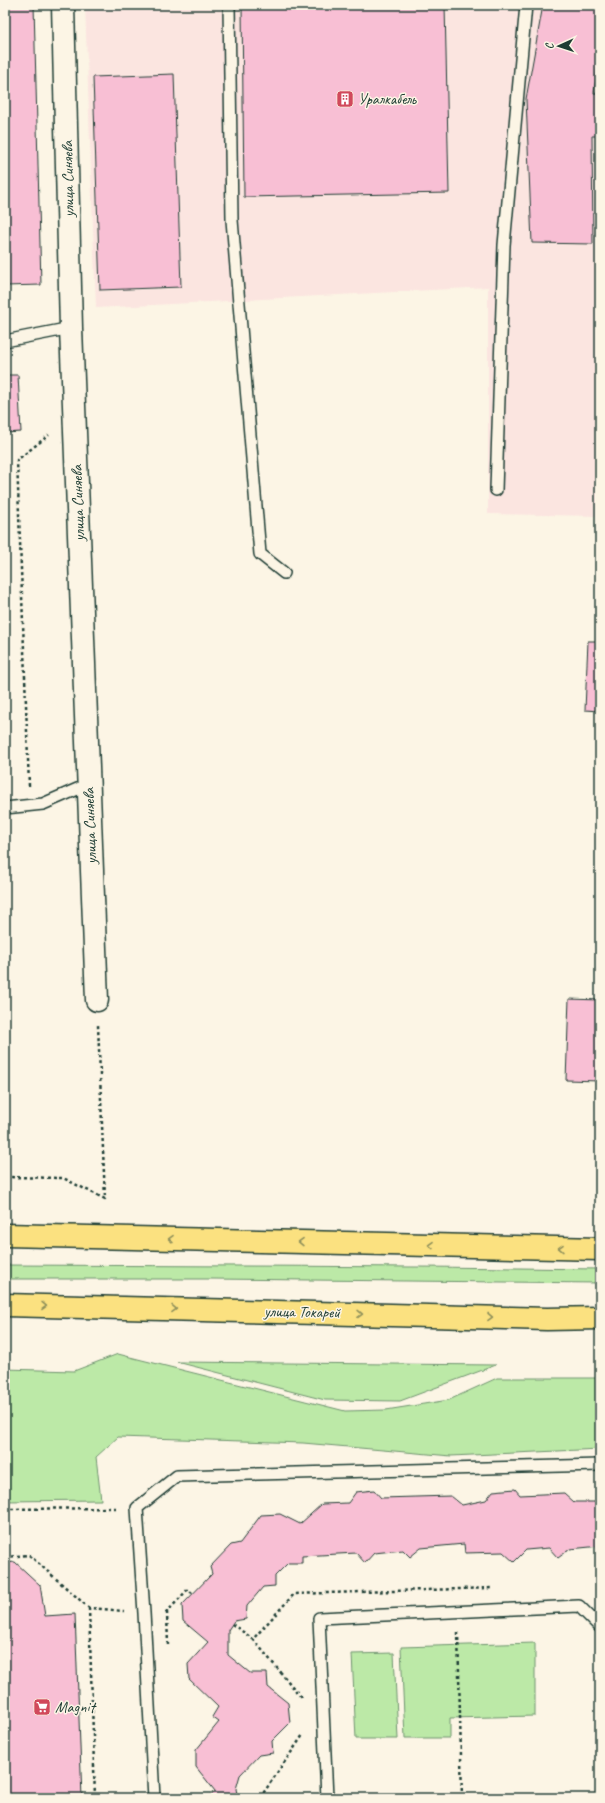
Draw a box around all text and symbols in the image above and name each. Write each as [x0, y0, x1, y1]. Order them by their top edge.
north arrow [539, 26, 579, 66]
text: С [542, 42, 556, 50]
building icon: Уралкабель [335, 89, 355, 109]
place label: Уралкабель [358, 89, 417, 109]
street label: улица Синяева [57, 140, 79, 218]
street label: улица Синяева [67, 463, 89, 543]
street label: улица Синяева [79, 786, 101, 866]
one-way arrow [168, 1235, 174, 1243]
one-way arrow [298, 1238, 304, 1246]
one-way arrow [428, 1241, 434, 1250]
one-way arrow [558, 1244, 564, 1253]
street label: улица Токарей [263, 1301, 341, 1323]
one-way arrow [41, 1302, 47, 1310]
one-way arrow [171, 1305, 177, 1313]
one-way arrow [357, 1310, 363, 1318]
one-way arrow [487, 1313, 493, 1321]
supermarket icon: Magnit [32, 1697, 52, 1717]
place label: Magnit [55, 1697, 97, 1717]

